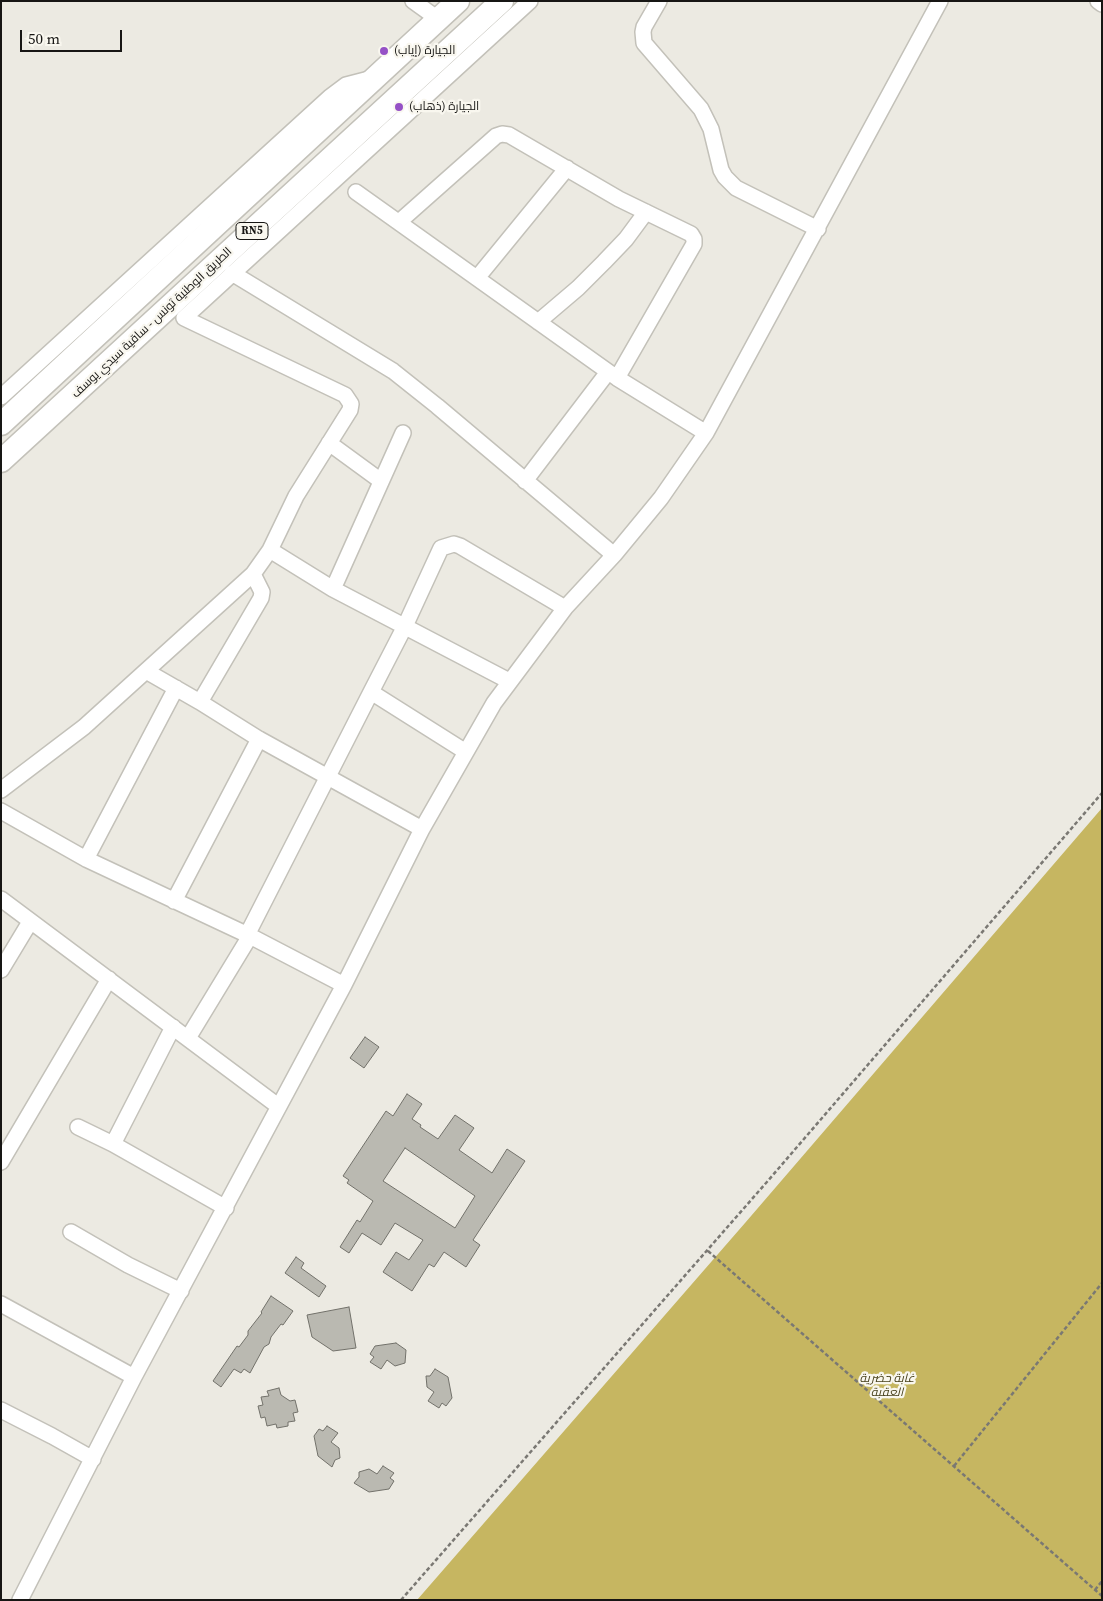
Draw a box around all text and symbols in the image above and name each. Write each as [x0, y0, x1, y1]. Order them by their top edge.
scale bar [22, 20, 125, 52]
text: 50 m [28, 28, 60, 49]
place label: الجيارة (إياب) [394, 44, 455, 58]
marker: الجيارة (إياب) [378, 45, 390, 57]
place label: الجيارة (ذهاب) [409, 100, 479, 114]
marker: الجيارة (ذهاب) [393, 101, 405, 113]
road number: RN5 [236, 222, 268, 240]
street label: الطريق الوطنية تونس - ساقية سيدي يوسف [69, 245, 235, 401]
park label: غابة حضرية العقبة [860, 1372, 914, 1400]

